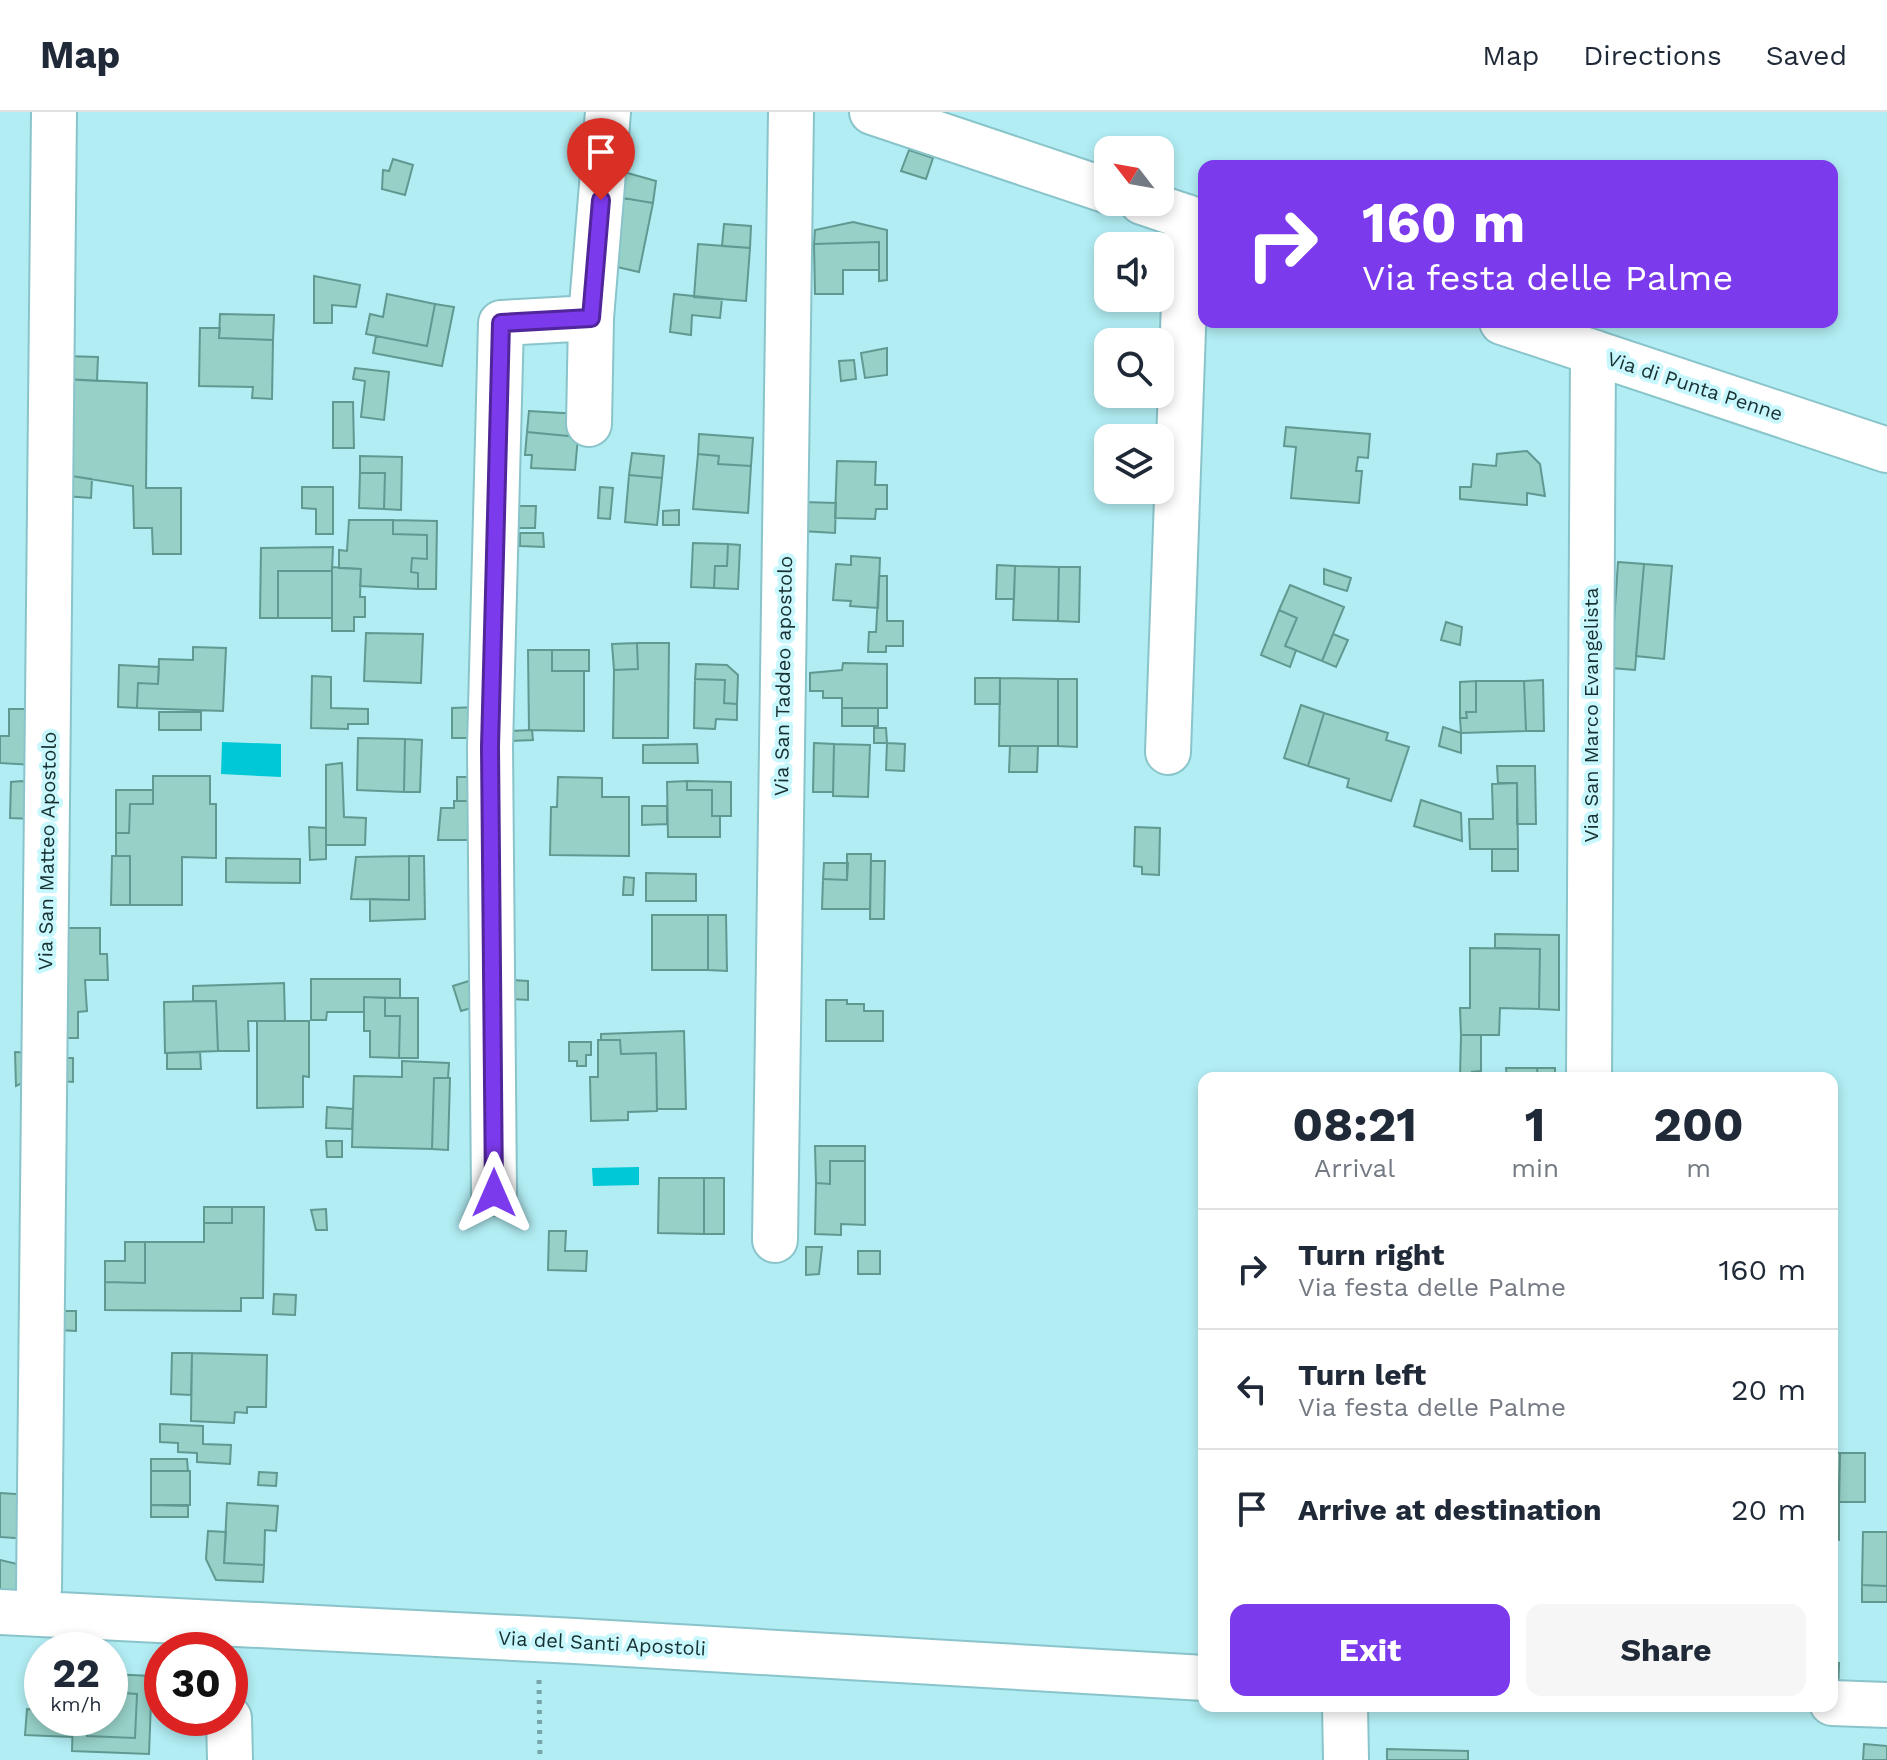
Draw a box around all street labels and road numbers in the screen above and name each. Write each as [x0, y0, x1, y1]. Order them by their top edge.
street label: Via di Punta Penne [1604, 346, 1786, 426]
street label: Via San Taddeo apostolo [769, 556, 797, 796]
street label: Via San Marco Evangelista [1579, 587, 1603, 843]
street label: Via San Matteo Apostolo [33, 731, 61, 971]
street label: Via del Santi Apostoli [497, 1626, 707, 1660]

